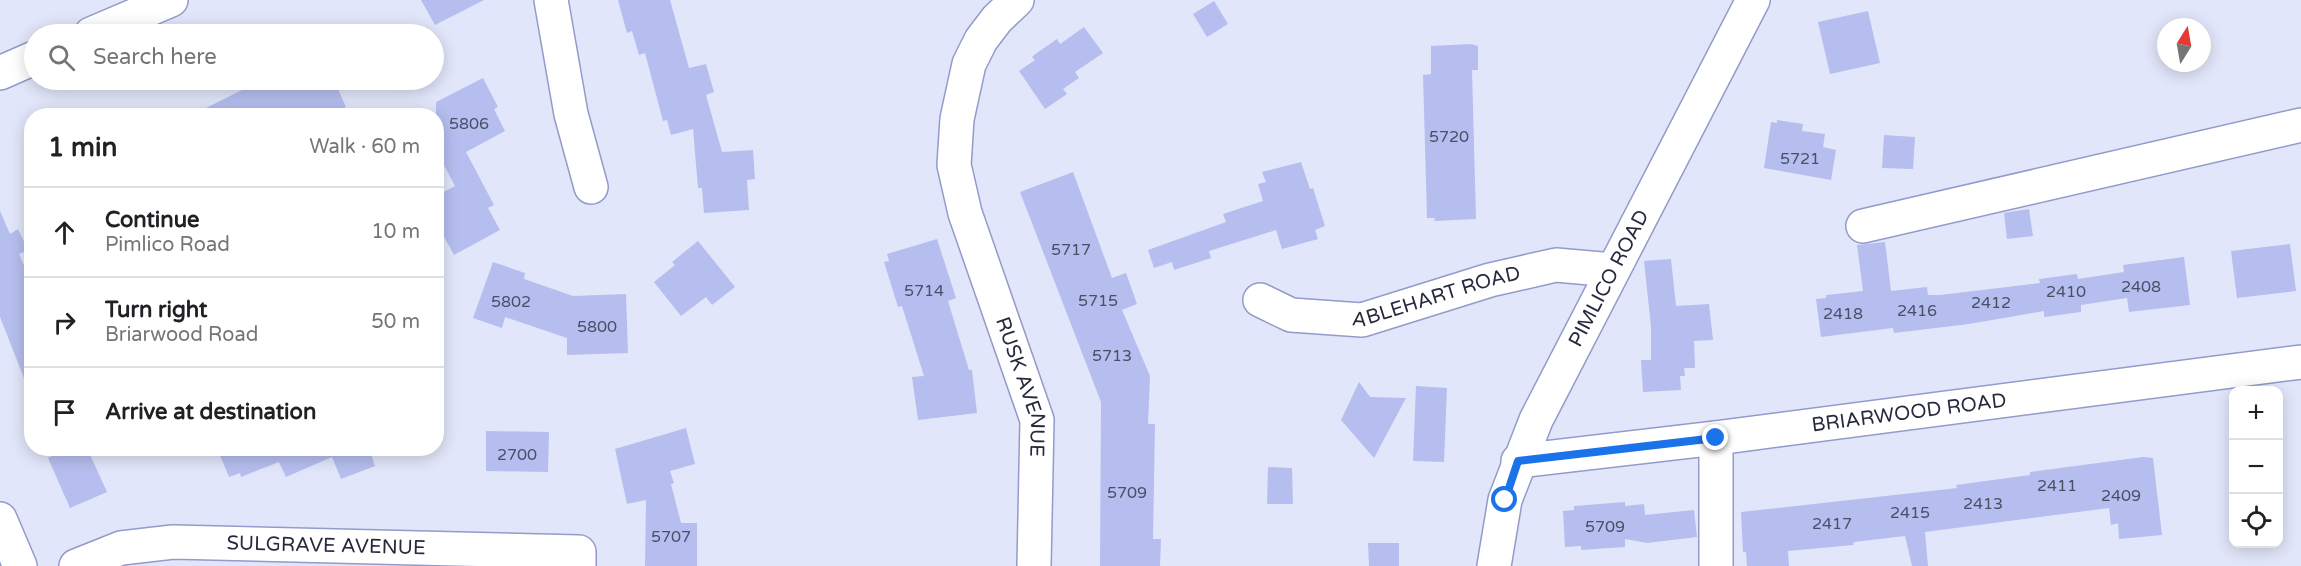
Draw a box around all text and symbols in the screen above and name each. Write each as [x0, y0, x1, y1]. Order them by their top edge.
north arrow [2157, 18, 2211, 72]
search box [24, 24, 444, 90]
icon: search [45, 41, 78, 74]
text: Search here [93, 44, 217, 70]
house number: 5806 [449, 114, 489, 134]
house number: 5720 [1429, 127, 1469, 147]
text: 1 min [48, 132, 117, 163]
text: Walk · 60 m [309, 135, 420, 159]
house number: 5721 [1780, 149, 1820, 169]
street label: PIMLICO ROAD [1564, 206, 1654, 351]
text: Continue [105, 207, 200, 233]
icon: ahead [48, 216, 81, 249]
text: 10 m [371, 220, 420, 244]
text: Pimlico Road [105, 233, 230, 257]
house number: 5717 [1051, 240, 1091, 260]
street label: ABLEHART ROAD [1351, 261, 1523, 332]
house number: 2408 [2121, 277, 2161, 297]
house number: 5714 [904, 281, 944, 301]
house number: 2410 [2046, 282, 2086, 302]
house number: 5715 [1078, 291, 1118, 311]
house number: 5802 [491, 292, 531, 312]
house number: 2412 [1971, 293, 2011, 313]
text: Turn right [105, 297, 207, 323]
house number: 2416 [1897, 301, 1937, 321]
house number: 2418 [1823, 304, 1863, 324]
icon: right [48, 306, 81, 339]
text: 50 m [371, 310, 420, 334]
street label: RUSK AVENUE [990, 314, 1049, 457]
house number: 5800 [577, 317, 617, 337]
text: Briarwood Road [105, 323, 258, 347]
house number: 5713 [1092, 346, 1132, 366]
map controls [2229, 386, 2283, 548]
button: + [2229, 386, 2283, 440]
street label: BRIARWOOD ROAD [1810, 388, 2008, 437]
icon: arrive [48, 396, 81, 429]
text: Arrive at destination [105, 399, 316, 425]
route end [1702, 424, 1728, 450]
button: − [2229, 440, 2283, 494]
house number: 2700 [497, 445, 537, 465]
house number: 2411 [2037, 476, 2077, 496]
house number: 5709 [1107, 483, 1147, 503]
route start [1491, 486, 1517, 512]
house number: 2409 [2101, 486, 2141, 506]
house number: 2413 [1963, 494, 2003, 514]
button: locate [2229, 494, 2283, 548]
house number: 2415 [1890, 503, 1930, 523]
house number: 2417 [1812, 514, 1852, 534]
house number: 5709 [1585, 517, 1625, 537]
house number: 5707 [651, 527, 691, 547]
street label: SULGRAVE AVENUE [226, 531, 426, 560]

